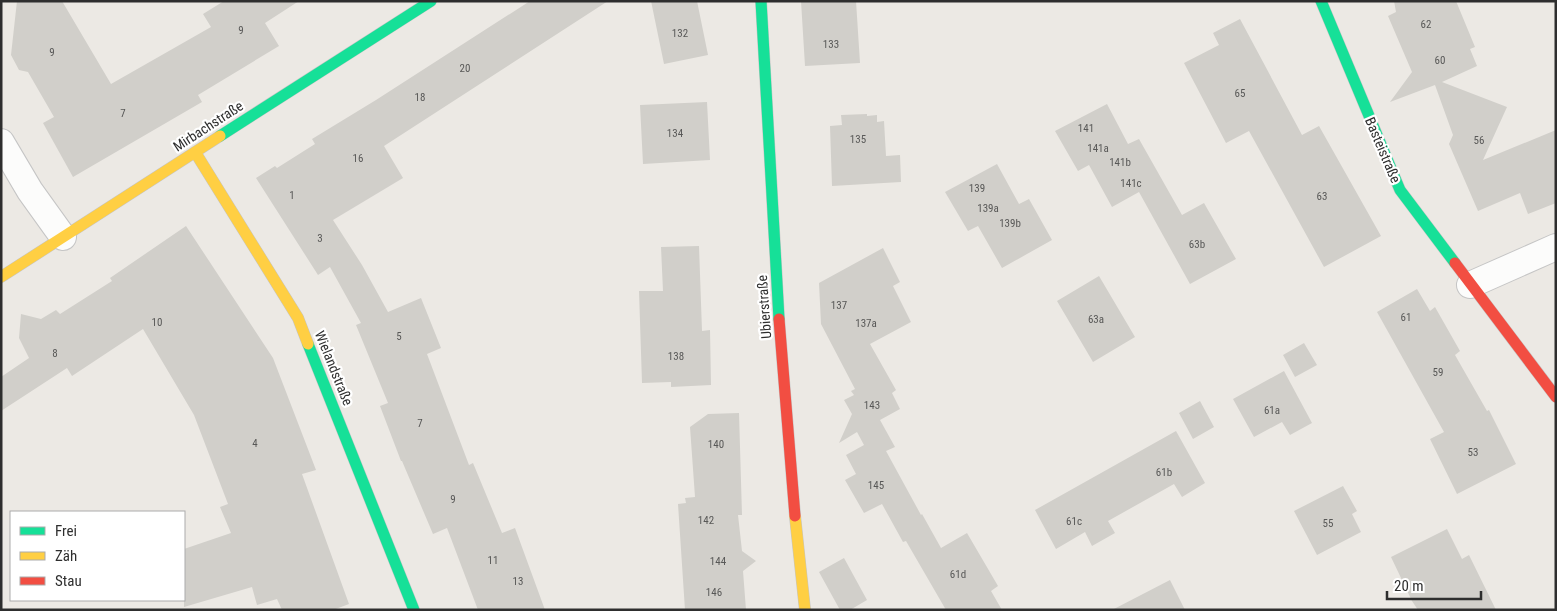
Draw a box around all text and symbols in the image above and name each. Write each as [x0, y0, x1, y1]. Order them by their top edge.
house number: 62 [1421, 18, 1431, 31]
house number: 9 [238, 24, 244, 37]
house number: 132 [672, 27, 688, 40]
house number: 133 [823, 38, 839, 51]
house number: 9 [49, 46, 55, 59]
house number: 60 [1435, 54, 1445, 67]
house number: 20 [460, 62, 470, 75]
house number: 65 [1235, 87, 1245, 100]
house number: 18 [415, 91, 425, 104]
street label: Mirbachstraße [170, 97, 246, 154]
house number: 7 [120, 107, 126, 120]
street label: Basteistraße [1362, 115, 1404, 186]
house number: 141 [1078, 122, 1094, 135]
house number: 134 [667, 127, 684, 140]
house number: 135 [850, 133, 866, 146]
house number: 56 [1474, 134, 1484, 147]
house number: 141a [1087, 142, 1109, 155]
house number: 16 [353, 152, 363, 165]
house number: 141b [1109, 156, 1131, 169]
house number: 141c [1120, 177, 1142, 190]
house number: 139 [969, 182, 985, 195]
house number: 1 [289, 189, 295, 202]
house number: 63 [1317, 190, 1327, 203]
house number: 139a [977, 202, 999, 215]
house number: 139b [999, 217, 1021, 230]
house number: 3 [317, 232, 323, 245]
house number: 63b [1189, 238, 1205, 251]
street label: Ubierstraße [754, 274, 774, 339]
house number: 137 [831, 299, 847, 312]
house number: 61 [1401, 311, 1411, 324]
house number: 63a [1088, 313, 1104, 326]
house number: 10 [152, 316, 162, 329]
house number: 137a [855, 317, 877, 330]
street label: Wielandstraße [312, 328, 356, 408]
house number: 5 [396, 330, 402, 343]
house number: 8 [52, 347, 58, 360]
house number: 138 [668, 350, 684, 363]
house number: 59 [1433, 366, 1443, 379]
house number: 143 [864, 399, 880, 412]
house number: 61a [1264, 404, 1280, 417]
house number: 7 [417, 417, 423, 430]
house number: 4 [252, 437, 258, 450]
house number: 140 [708, 438, 724, 451]
house number: 53 [1468, 446, 1478, 459]
house number: 61b [1156, 466, 1172, 479]
house number: 145 [868, 479, 884, 492]
house number: 9 [450, 493, 456, 506]
legend [10, 511, 185, 601]
house number: 142 [698, 514, 714, 527]
house number: 61c [1066, 515, 1082, 528]
house number: 55 [1323, 517, 1333, 530]
text: Frei [55, 522, 77, 540]
text: Zäh [55, 547, 77, 565]
house number: 11 [488, 554, 498, 567]
house number: 144 [710, 555, 727, 568]
house number: 61d [950, 568, 966, 581]
scale bar [1387, 568, 1481, 600]
text: Stau [55, 572, 82, 590]
house number: 13 [513, 575, 523, 588]
text: 20 m [1394, 577, 1424, 595]
house number: 146 [706, 586, 722, 599]

